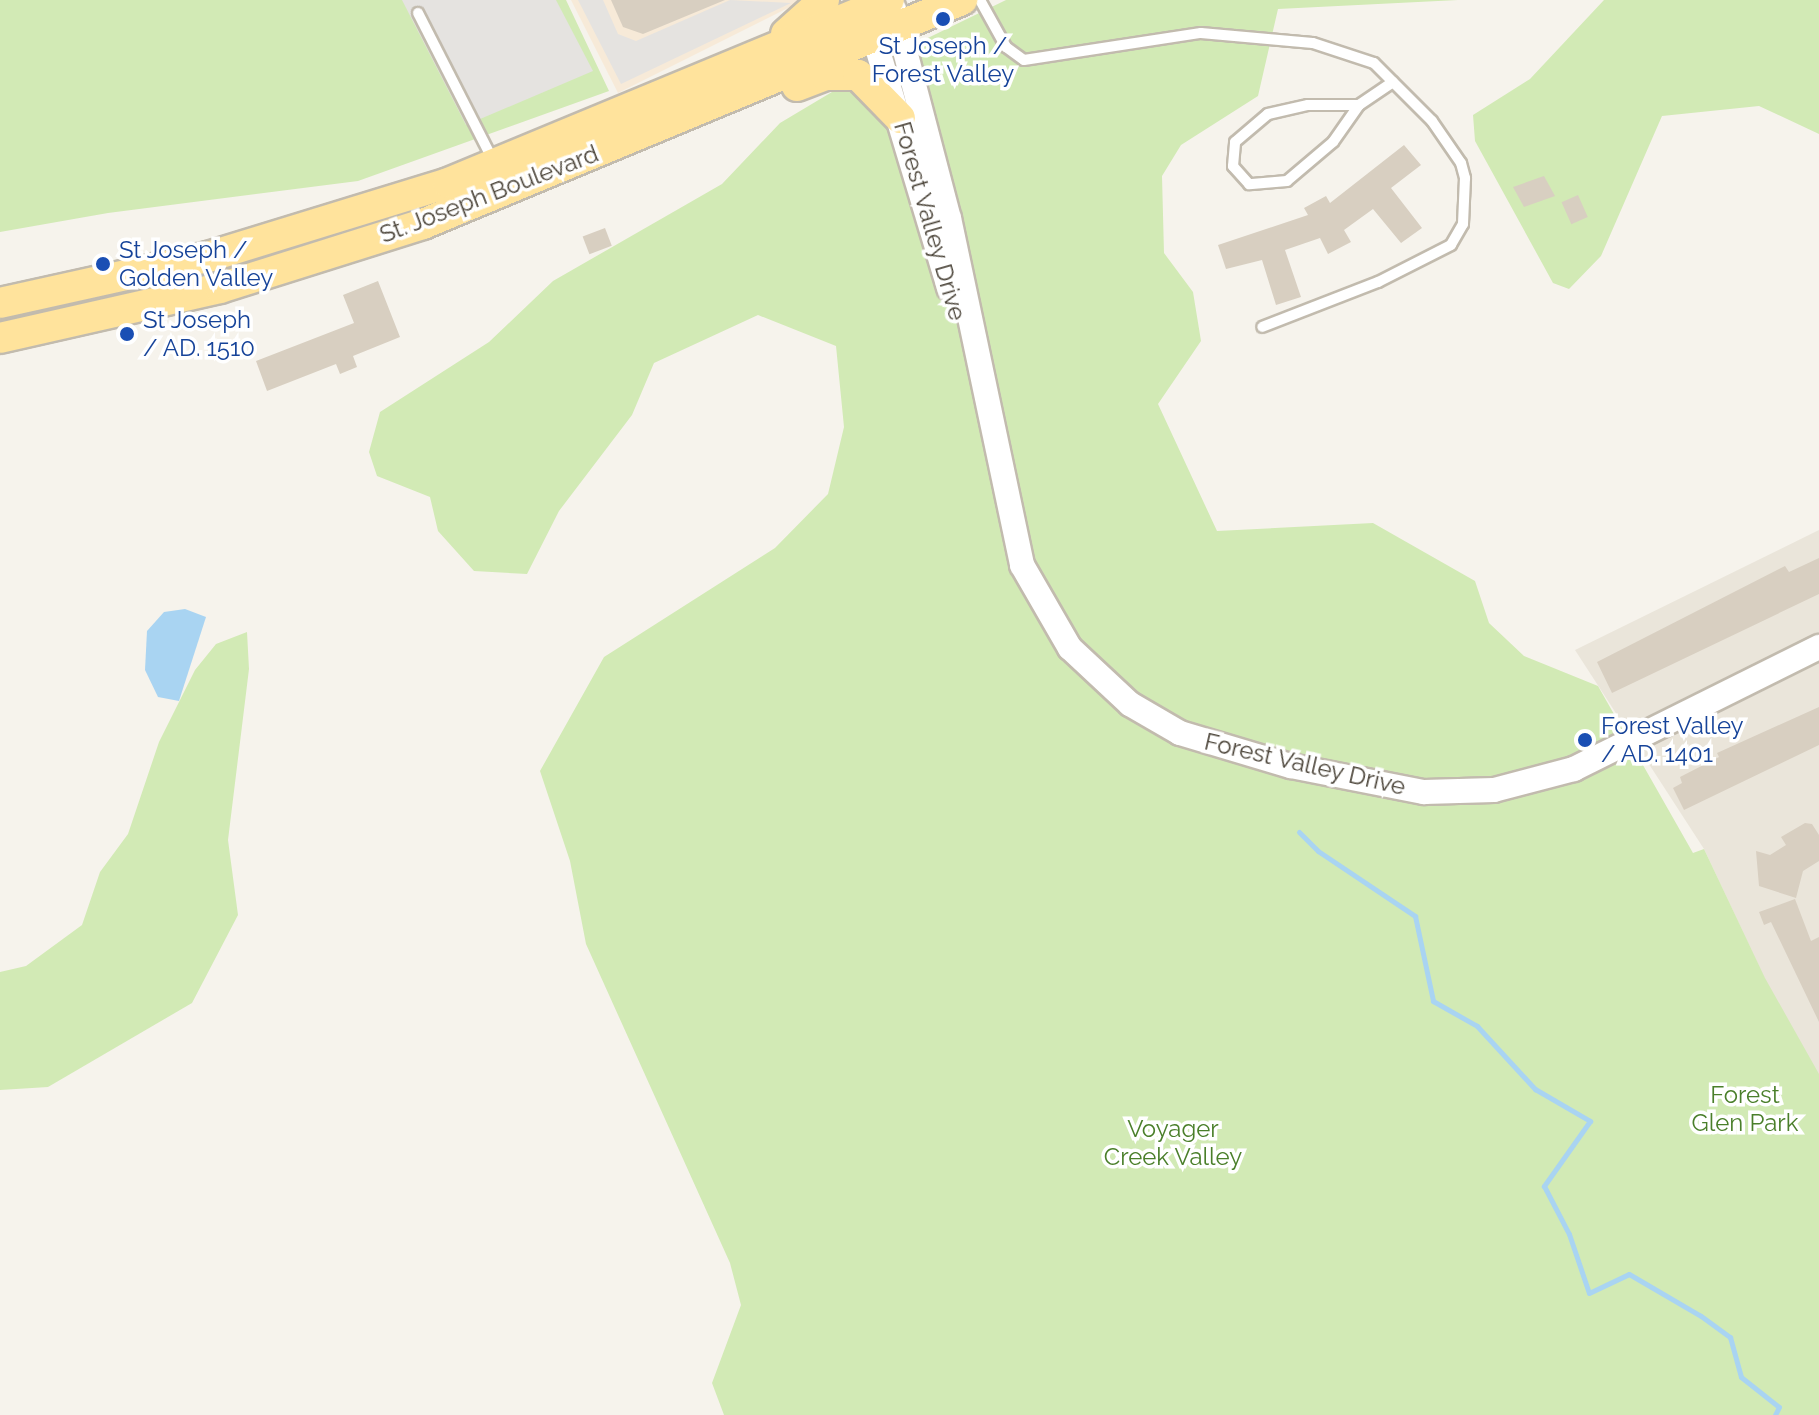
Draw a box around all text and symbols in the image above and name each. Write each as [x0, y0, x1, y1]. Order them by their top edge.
marker: St Joseph / Forest Valley [934, 10, 952, 28]
place label: St Joseph / Forest Valley [871, 32, 1015, 88]
street label: Forest Valley Drive [888, 118, 972, 324]
street label: St. Joseph Boulevard [375, 139, 603, 249]
place label: St Joseph / Golden Valley [119, 236, 274, 292]
marker: St Joseph / Golden Valley [94, 255, 112, 273]
place label: St Joseph / AD. 1510 [143, 306, 256, 362]
marker: St Joseph / AD. 1510 [118, 325, 136, 343]
place label: Forest Valley / AD. 1401 [1601, 712, 1744, 768]
street label: Forest Valley Drive [1201, 727, 1409, 801]
marker: Forest Valley / AD. 1401 [1576, 731, 1594, 749]
park label: Forest Glen Park [1692, 1081, 1798, 1137]
park label: Voyager Creek Valley [1103, 1115, 1243, 1171]

